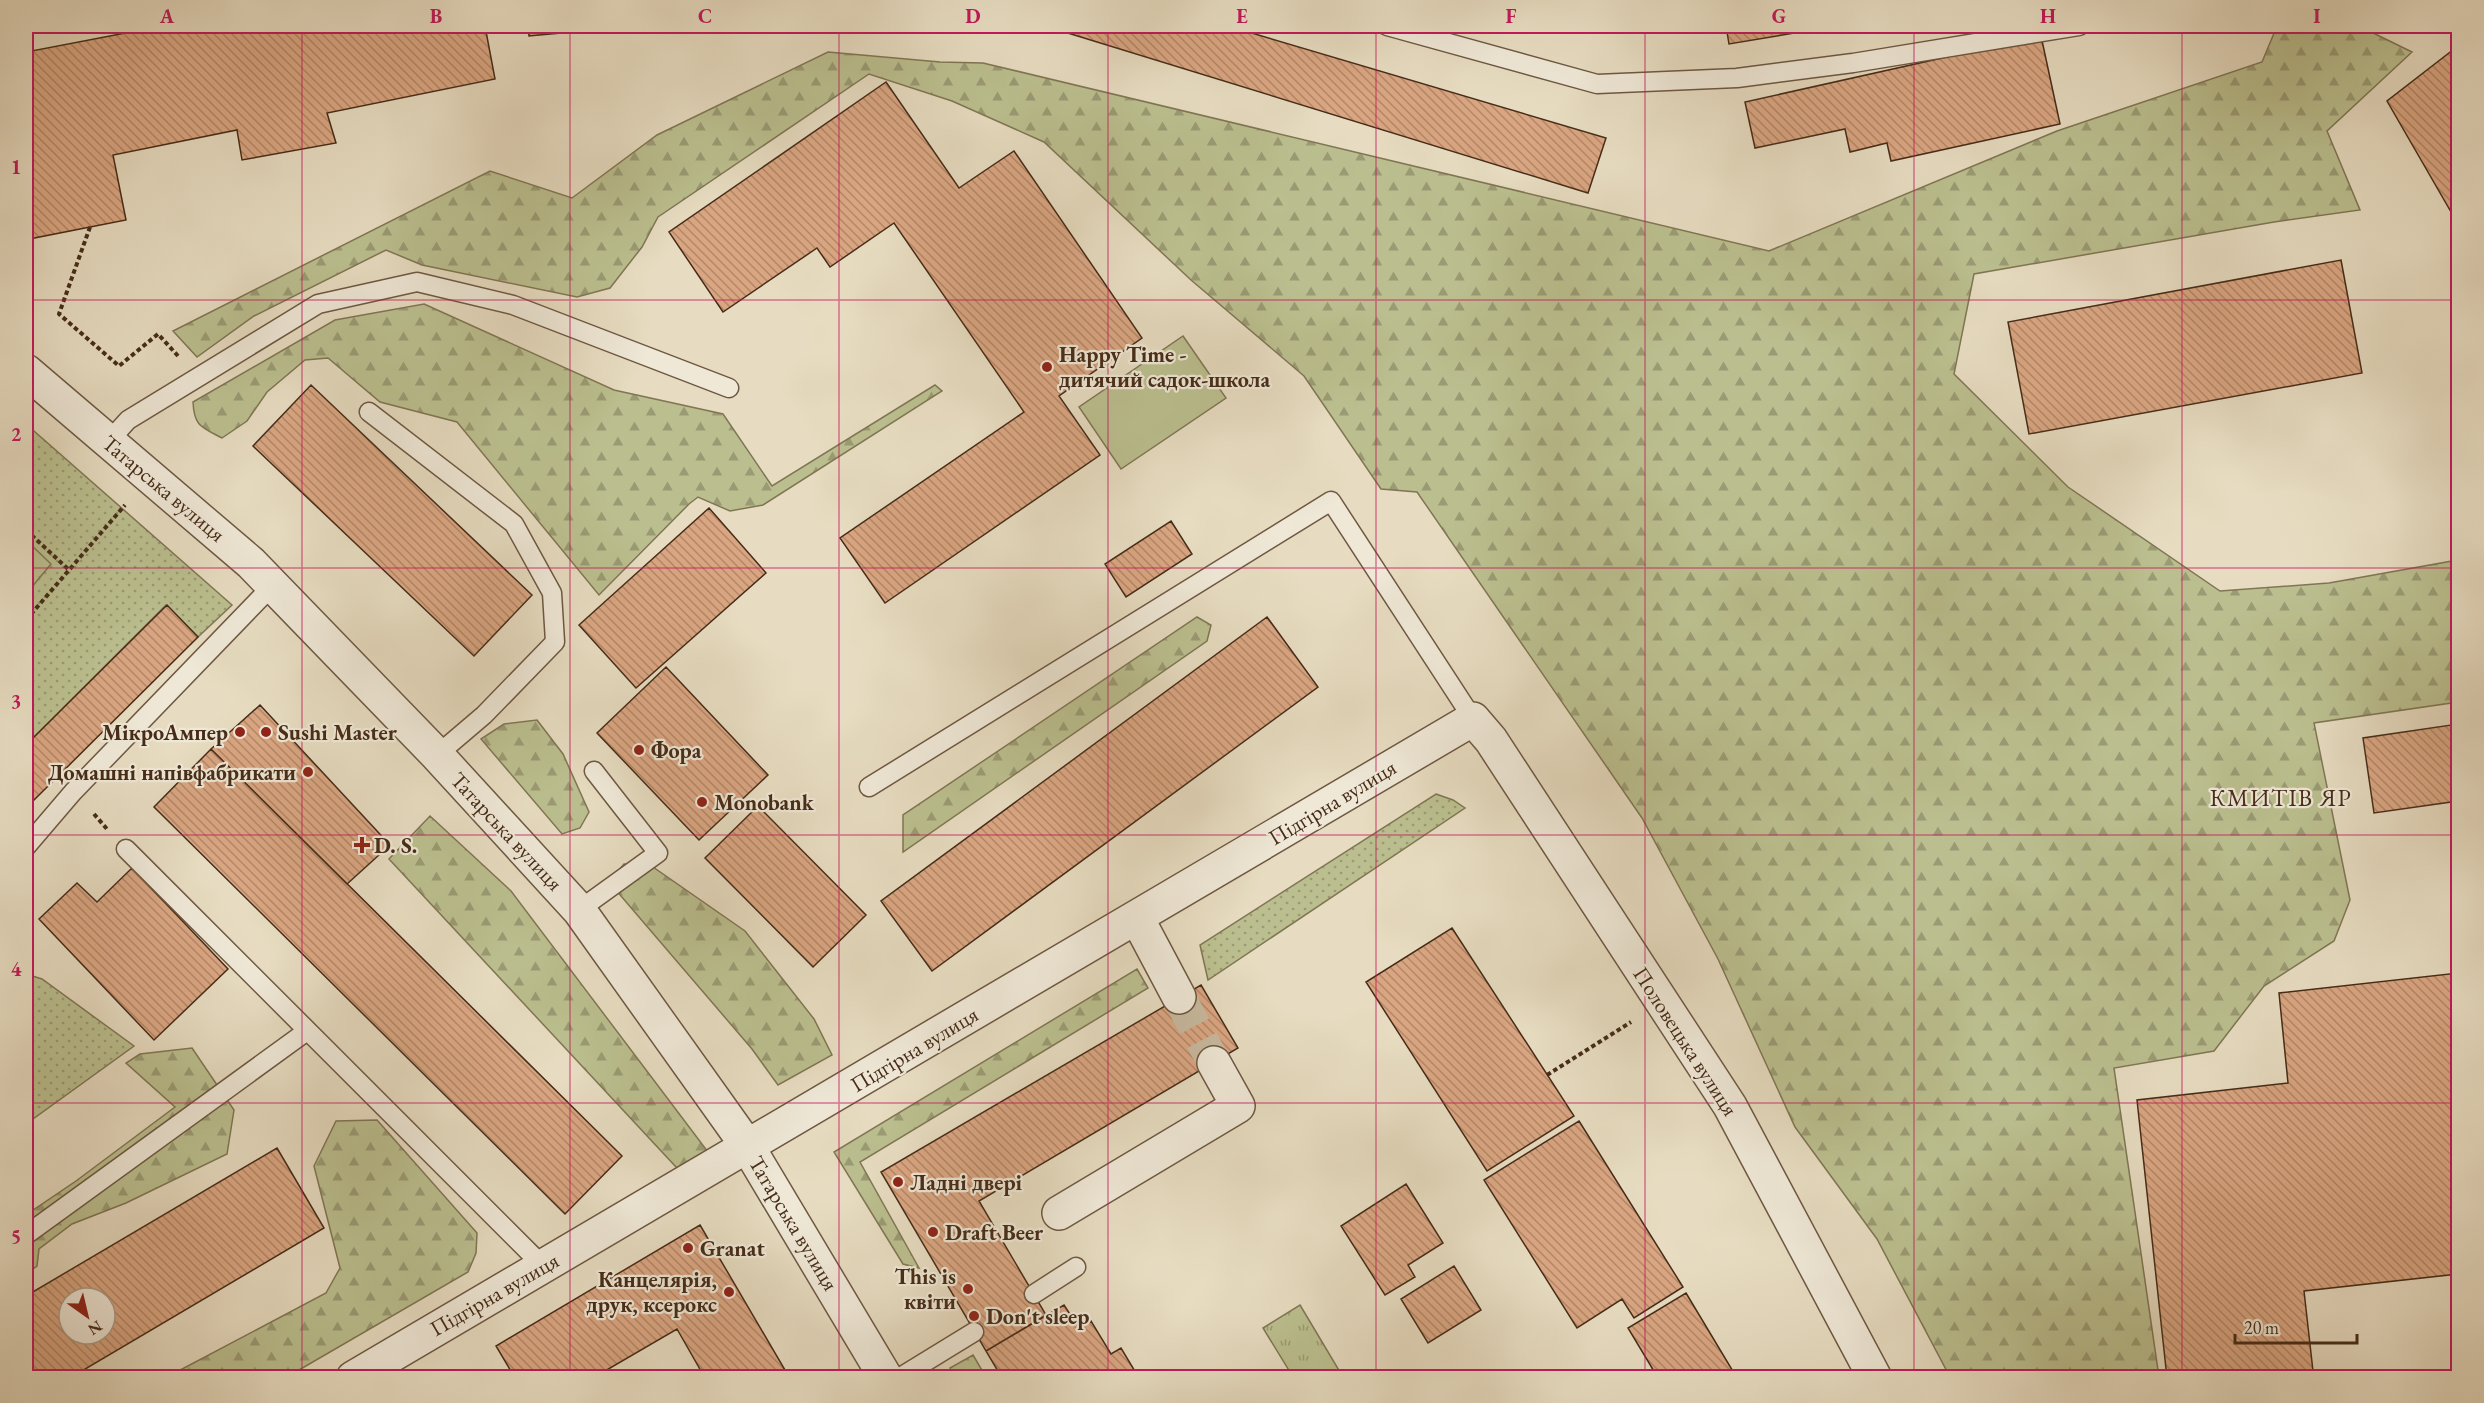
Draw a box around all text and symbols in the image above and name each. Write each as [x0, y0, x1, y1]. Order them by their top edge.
text: A [159, 3, 175, 29]
text: B [430, 3, 442, 29]
text: C [698, 3, 712, 29]
text: D [965, 3, 981, 29]
text: E [1236, 3, 1248, 29]
text: F [1506, 3, 1517, 29]
text: G [1772, 3, 1786, 29]
text: H [2040, 3, 2056, 29]
text: I [2313, 3, 2321, 29]
text: 1 [11, 154, 21, 180]
place label: Happy Time - дитячий садок-школа [1059, 340, 1270, 394]
marker: Happy Time - дитячий садок-школа [1040, 360, 1054, 374]
text: 2 [11, 421, 22, 447]
street label: Татарська вулиця [96, 428, 231, 549]
text: 3 [11, 688, 21, 714]
place label: МікроАмпер [102, 718, 228, 747]
place label: Sushi Master [278, 718, 398, 747]
marker: МікроАмпер [233, 725, 247, 739]
marker: Sushi Master [259, 725, 273, 739]
place label: Фора [651, 736, 702, 765]
marker: Фора [632, 743, 646, 757]
street label: Підгірна вулиця [1263, 753, 1402, 852]
place label: Домашні напівфабрикати [48, 758, 296, 787]
marker: Домашні напівфабрикати [301, 765, 315, 779]
street label: Татарська вулиця [444, 766, 569, 897]
district label: КМИТІВ ЯР [2210, 782, 2352, 813]
place label: Monobank [714, 788, 815, 817]
marker: Monobank [695, 795, 709, 809]
place label: D. S. [374, 831, 417, 860]
marker: D. S. [355, 838, 369, 852]
text: 4 [11, 956, 22, 982]
street label: Половецька вулиця [1626, 961, 1745, 1122]
street label: Підгірна вулиця [845, 1000, 984, 1099]
street label: Татарська вулиця [742, 1150, 845, 1296]
place label: Ладні двері [910, 1168, 1023, 1197]
marker: Ладні двері [891, 1175, 905, 1189]
place label: Draft Beer [945, 1218, 1044, 1247]
text: 5 [11, 1223, 21, 1249]
marker: Draft Beer [926, 1225, 940, 1239]
place label: Granat [700, 1234, 765, 1263]
marker: Granat [681, 1241, 695, 1255]
street label: Підгірна вулиця [425, 1246, 564, 1343]
place label: This is квіти [894, 1262, 956, 1316]
place label: Канцелярія, друк, ксерокс [586, 1265, 717, 1319]
marker: This is квіти [961, 1282, 975, 1296]
marker: Канцелярія, друк, ксерокс [722, 1285, 736, 1299]
north arrow [57, 1286, 117, 1346]
place label: Don't sleep [986, 1302, 1089, 1331]
scale bar [2235, 1307, 2356, 1345]
marker: Don't sleep [967, 1309, 981, 1323]
text: N [84, 1316, 106, 1340]
text: 20 m [2244, 1316, 2279, 1339]

